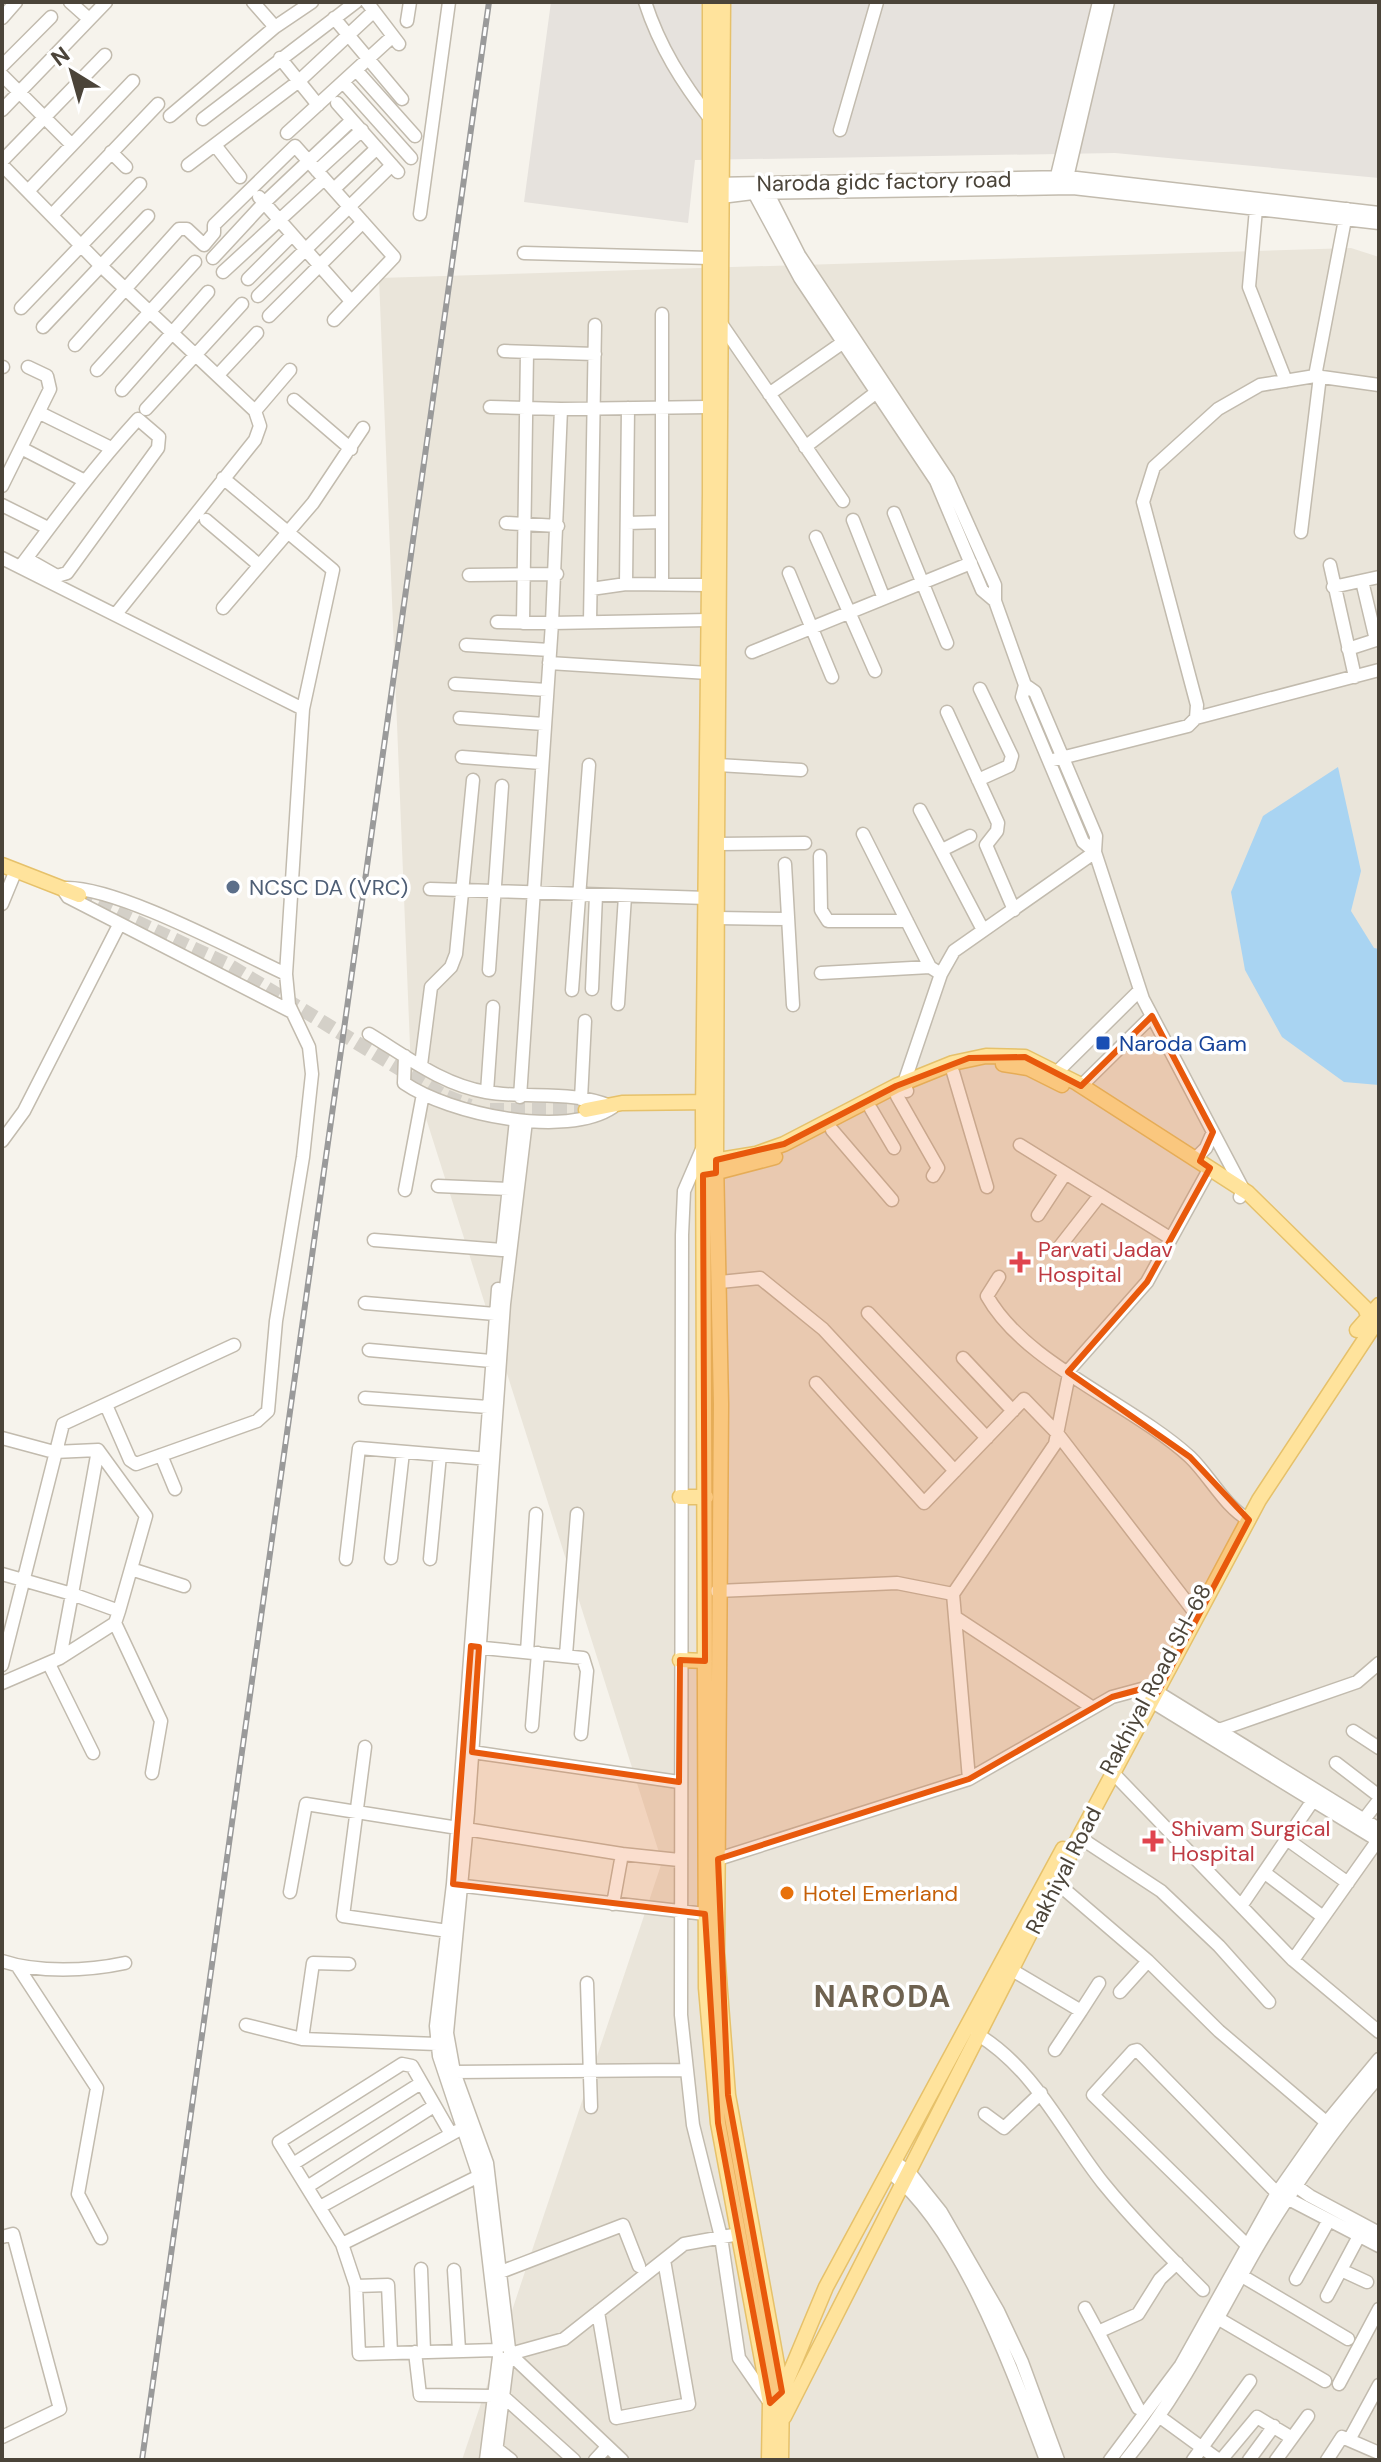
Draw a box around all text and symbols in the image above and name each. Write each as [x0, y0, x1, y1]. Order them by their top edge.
north arrow [32, 32, 112, 112]
text: N [45, 40, 75, 73]
street label: Naroda gidc factory road [756, 165, 1012, 198]
place label: NCSC DA (VRC) [249, 873, 408, 902]
marker: NCSC DA (VRC) [224, 878, 242, 896]
place label: Naroda Gam [1119, 1029, 1247, 1058]
marker: Naroda Gam [1094, 1034, 1112, 1052]
place label: Parvati Jadav Hospital [1038, 1235, 1173, 1289]
marker: Parvati Jadav Hospital [1009, 1251, 1031, 1273]
street label: Rakhiyal Road SH-68 [1093, 1579, 1218, 1780]
street label: Rakhiyal Road [1019, 1802, 1108, 1939]
place label: Shivam Surgical Hospital [1171, 1814, 1330, 1868]
marker: Shivam Surgical Hospital [1142, 1830, 1164, 1852]
place label: Hotel Emerland [803, 1879, 958, 1908]
marker: Hotel Emerland [778, 1884, 796, 1902]
district label: NARODA [814, 1977, 952, 2016]

